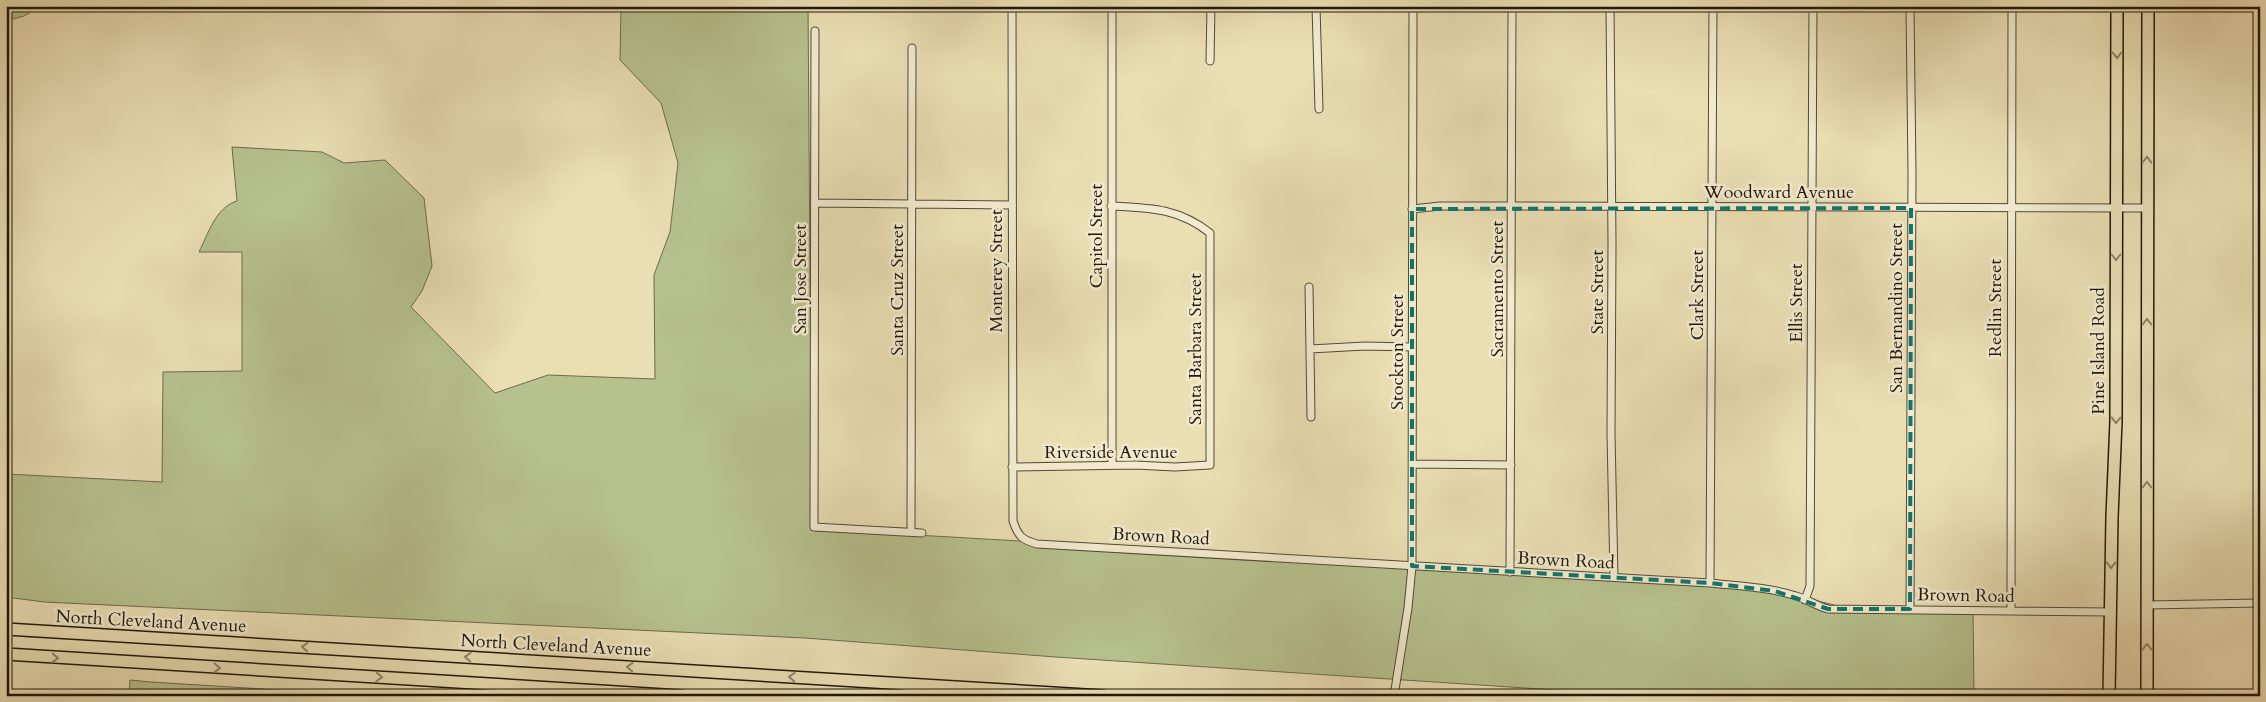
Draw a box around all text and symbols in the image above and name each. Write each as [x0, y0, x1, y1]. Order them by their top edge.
one-way arrow [2112, 52, 2122, 59]
one-way arrow [2142, 155, 2152, 163]
street label: Woodward Avenue [1703, 180, 1854, 205]
street label: Capitol Street [1084, 184, 1109, 288]
street label: Monterey Street [984, 209, 1009, 333]
street label: Sacramento Street [1485, 220, 1510, 357]
street label: San Bernandino Street [1884, 223, 1909, 393]
street label: San Jose Street [788, 224, 813, 334]
street label: Santa Cruz Street [885, 224, 910, 356]
street label: State Street [1585, 249, 1610, 334]
street label: Clark Street [1685, 249, 1710, 340]
one-way arrow [2111, 254, 2121, 262]
street label: Redlin Street [1983, 259, 2008, 357]
street label: Ellis Street [1784, 263, 1809, 343]
street label: Santa Barbara Street [1183, 273, 1208, 425]
street label: Pine Island Road [2086, 287, 2111, 415]
street label: Stockton Street [1385, 294, 1410, 410]
one-way arrow [2142, 318, 2152, 326]
one-way arrow [2111, 416, 2121, 424]
street label: Riverside Avenue [1044, 440, 1178, 465]
one-way arrow [2142, 480, 2152, 488]
street label: Brown Road [1112, 521, 1211, 552]
street label: Brown Road [1517, 545, 1616, 576]
one-way arrow [2106, 562, 2116, 570]
street label: Brown Road [1917, 582, 2015, 609]
street label: North Cleveland Avenue [55, 604, 247, 639]
street label: North Cleveland Avenue [460, 628, 652, 663]
one-way arrow [301, 642, 309, 653]
one-way arrow [2142, 643, 2152, 650]
one-way arrow [51, 652, 59, 663]
one-way arrow [463, 652, 471, 663]
one-way arrow [625, 661, 633, 672]
one-way arrow [213, 662, 221, 673]
one-way arrow [788, 671, 796, 682]
one-way arrow [376, 672, 384, 683]

